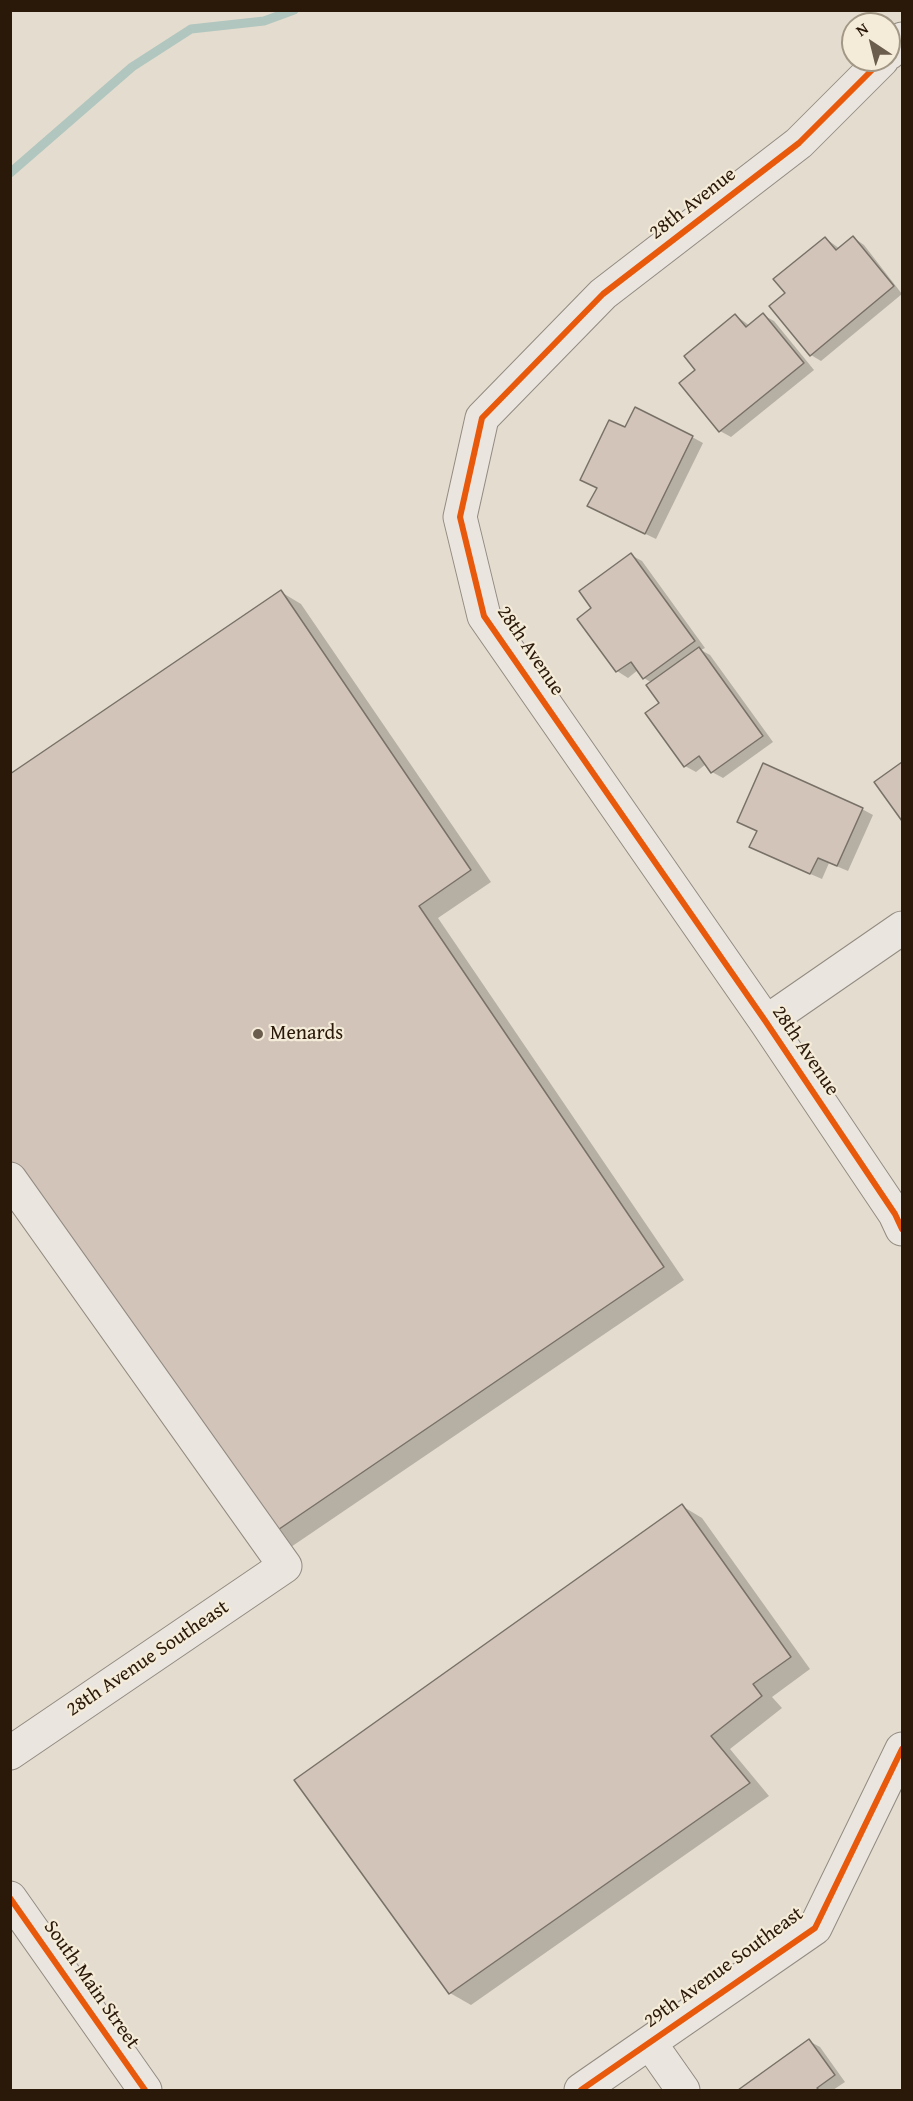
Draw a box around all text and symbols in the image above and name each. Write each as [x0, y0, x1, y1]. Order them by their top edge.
north arrow [841, 12, 901, 72]
text: N [851, 16, 873, 42]
street label: 28th Avenue [645, 163, 741, 245]
street label: 28th Avenue [491, 601, 569, 701]
street label: 28th Avenue [766, 1001, 844, 1101]
place label: Menards [270, 1022, 343, 1046]
marker: Menards [251, 1027, 265, 1041]
street label: 28th Avenue Southeast [62, 1596, 234, 1722]
street label: 29th Avenue Southeast [640, 1902, 808, 2034]
street label: South Main Street [38, 1916, 144, 2054]

